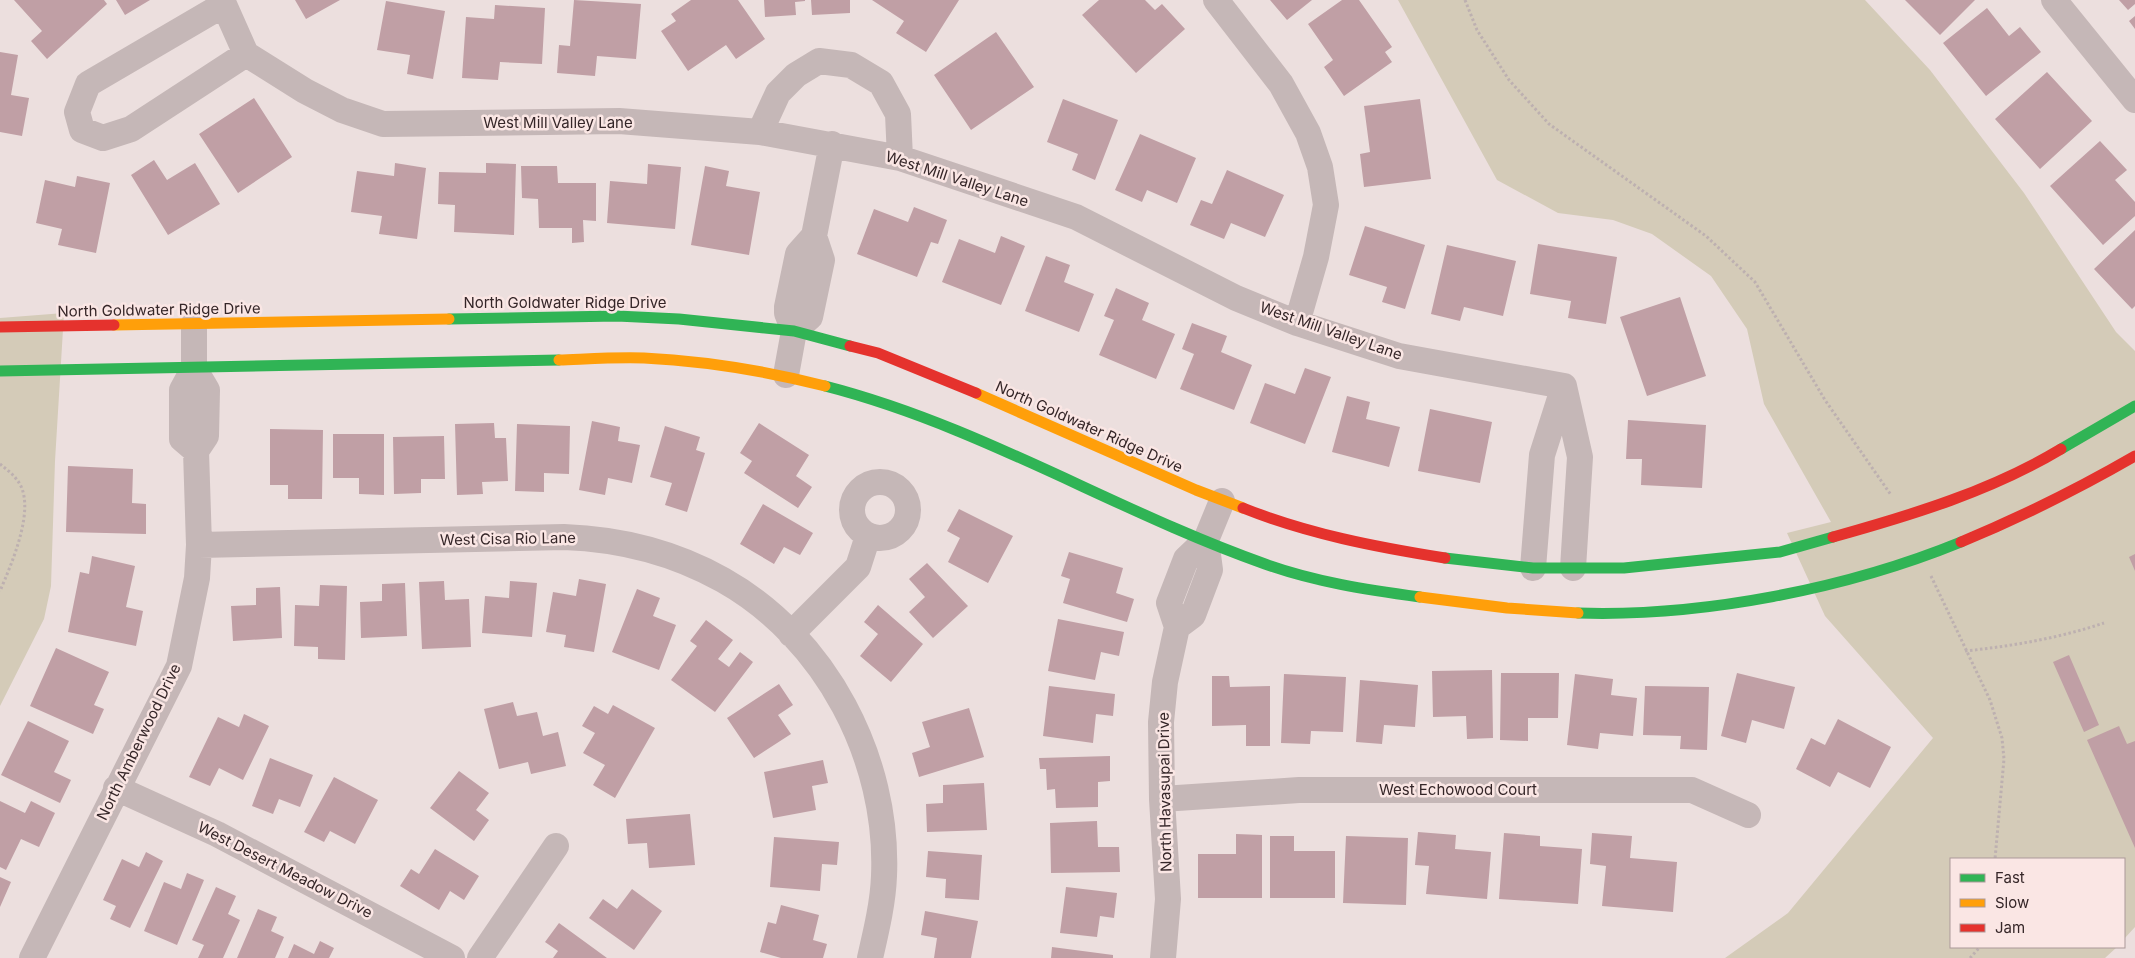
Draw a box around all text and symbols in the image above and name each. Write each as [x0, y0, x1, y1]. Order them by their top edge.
street label: West Mill Valley Lane [483, 113, 633, 132]
street label: West Mill Valley Lane [883, 146, 1031, 211]
street label: North Goldwater Ridge Drive [463, 293, 667, 312]
street label: West Mill Valley Lane [1257, 297, 1405, 364]
street label: North Goldwater Ridge Drive [57, 298, 261, 321]
street label: North Goldwater Ridge Drive [993, 377, 1186, 477]
street label: West Cisa Rio Lane [440, 528, 576, 549]
street label: North Amberwood Drive [92, 660, 185, 823]
street label: North Havasupai Drive [1154, 712, 1175, 872]
street label: West Echowood Court [1379, 780, 1537, 799]
street label: West Desert Meadow Drive [195, 817, 376, 922]
legend [1950, 858, 2125, 948]
text: Fast [1995, 868, 2025, 887]
text: Slow [1995, 893, 2029, 912]
text: Jam [1995, 918, 2025, 937]

